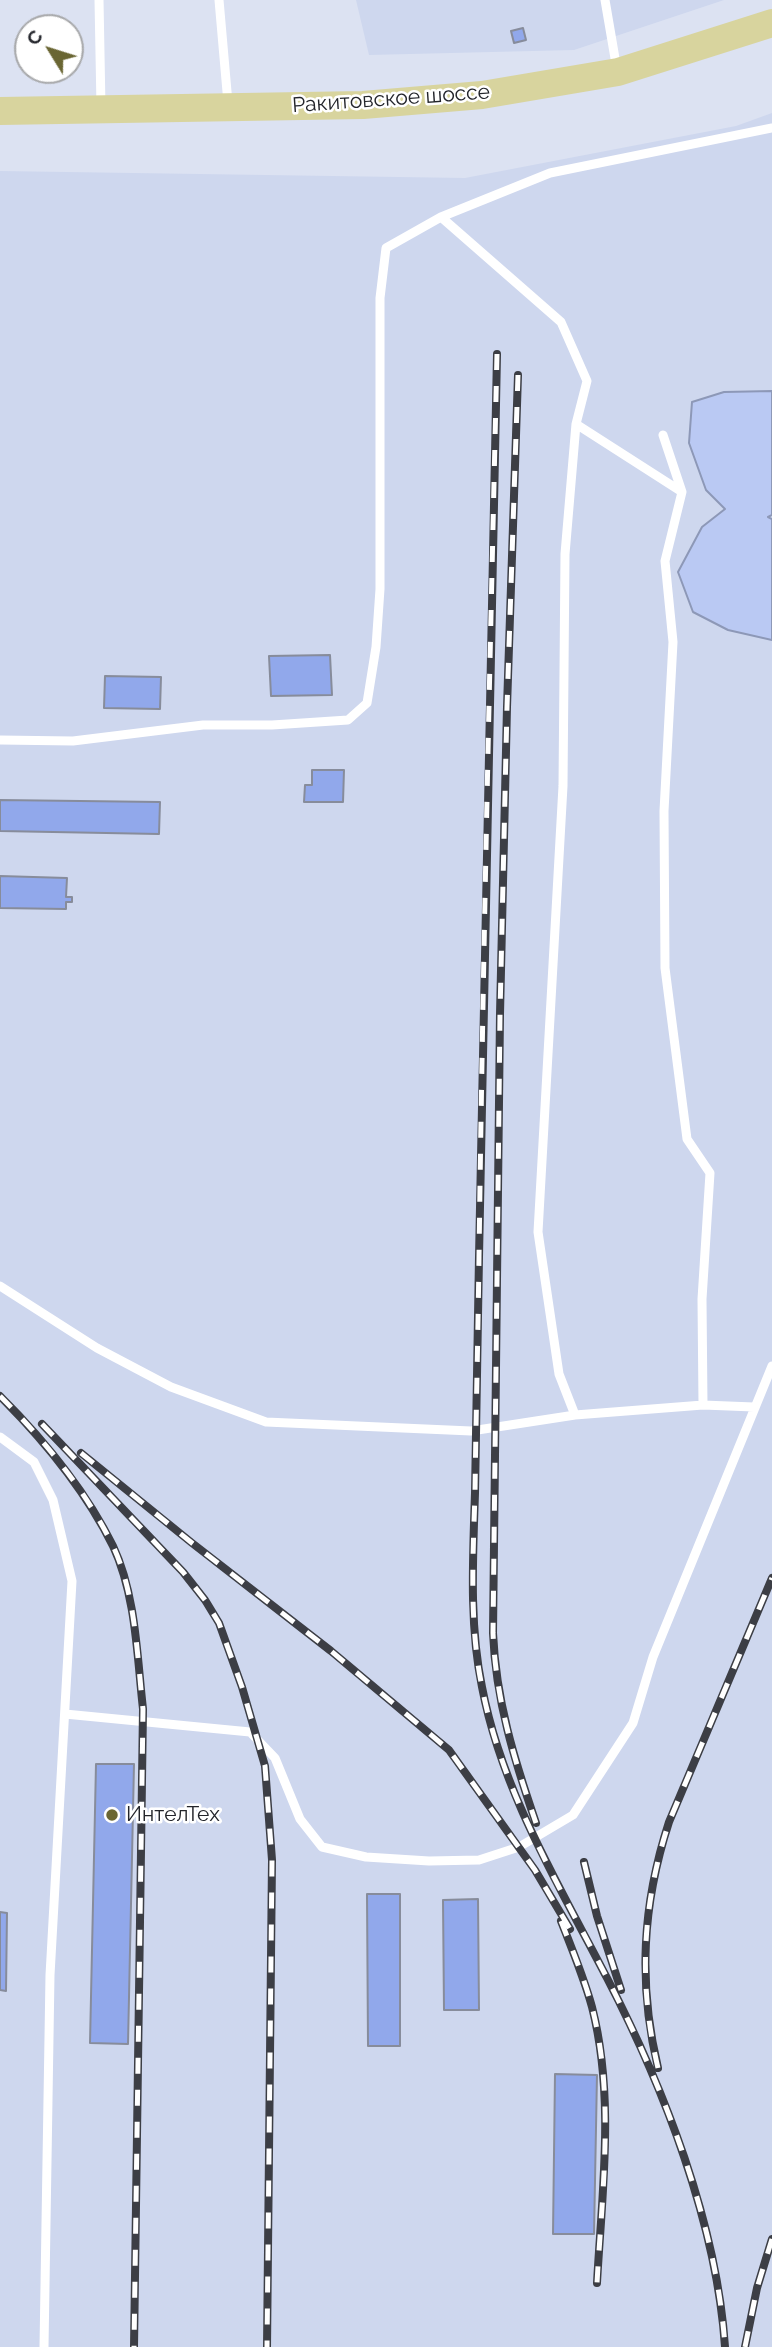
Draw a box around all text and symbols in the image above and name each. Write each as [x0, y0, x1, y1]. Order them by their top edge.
north arrow [14, 14, 84, 84]
text: С [21, 25, 47, 49]
street label: Ракитовское шоссе [291, 80, 491, 118]
place label: ИнтелТех [126, 1802, 220, 1828]
marker: ИнтелТех [104, 1807, 120, 1823]

